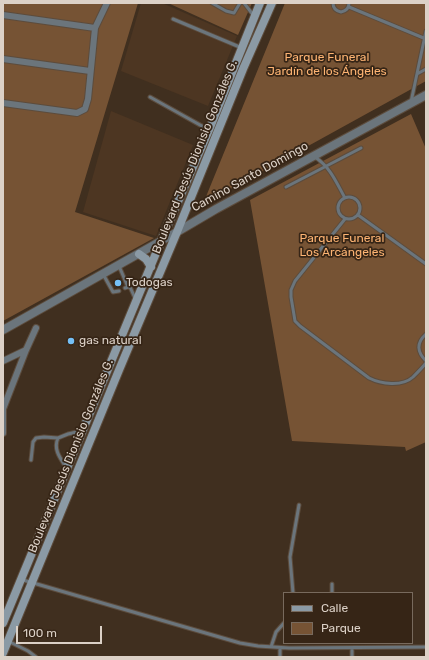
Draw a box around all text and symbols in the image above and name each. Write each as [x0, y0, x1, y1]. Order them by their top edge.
park label: Parque Funeral Jardín de los Ángeles [267, 51, 387, 79]
street label: Boulevard Jesús Dionisio Gonzáles G. [149, 58, 241, 256]
street label: Camino Santo Domingo [189, 139, 311, 215]
park label: Parque Funeral Los Arcángeles [299, 232, 385, 260]
place label: Todogas [126, 276, 173, 290]
marker: Todogas [113, 278, 123, 288]
place label: gas natural [79, 334, 142, 348]
marker: gas natural [66, 336, 76, 346]
street label: Boulevard Jesús Dionisio Gonzáles G. [25, 357, 117, 555]
legend [283, 592, 413, 644]
text: Calle [321, 601, 348, 615]
scale bar [18, 618, 104, 644]
text: Parque [321, 621, 361, 635]
text: 100 m [23, 626, 57, 640]

